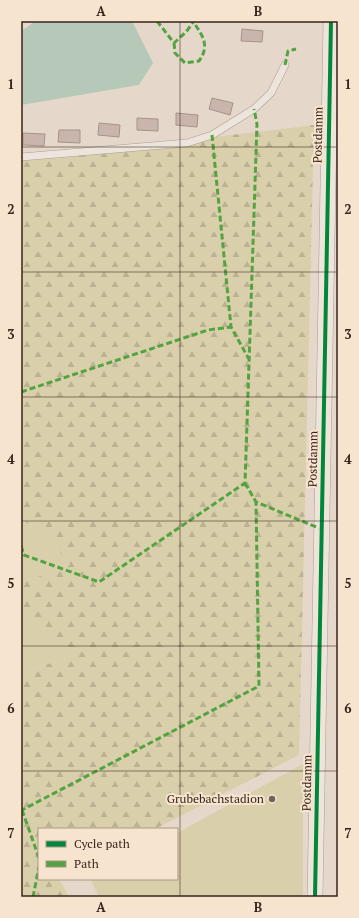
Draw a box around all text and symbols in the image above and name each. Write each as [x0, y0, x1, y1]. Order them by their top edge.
text: A [96, 2, 106, 20]
text: B [254, 2, 262, 20]
text: 1 [7, 75, 15, 93]
text: 1 [344, 75, 352, 93]
street label: Postdamm [310, 106, 326, 163]
text: 2 [7, 200, 15, 218]
text: 2 [344, 200, 352, 218]
text: 3 [7, 325, 15, 343]
text: 3 [344, 325, 352, 343]
street label: Postdamm [305, 430, 321, 487]
text: 4 [7, 450, 15, 468]
text: 4 [344, 450, 352, 468]
text: 5 [7, 574, 15, 592]
text: 5 [344, 574, 352, 592]
text: 6 [7, 699, 15, 717]
text: 6 [344, 699, 352, 717]
street label: Postdamm [299, 754, 315, 811]
place label: Grubebachstadion [167, 791, 264, 806]
marker: Grubebachstadion [267, 794, 277, 804]
text: 7 [7, 824, 15, 842]
text: 7 [344, 824, 352, 842]
legend [38, 828, 178, 880]
text: Cycle path [74, 836, 130, 851]
text: Path [74, 856, 99, 871]
text: A [96, 898, 106, 916]
text: B [254, 898, 262, 916]

